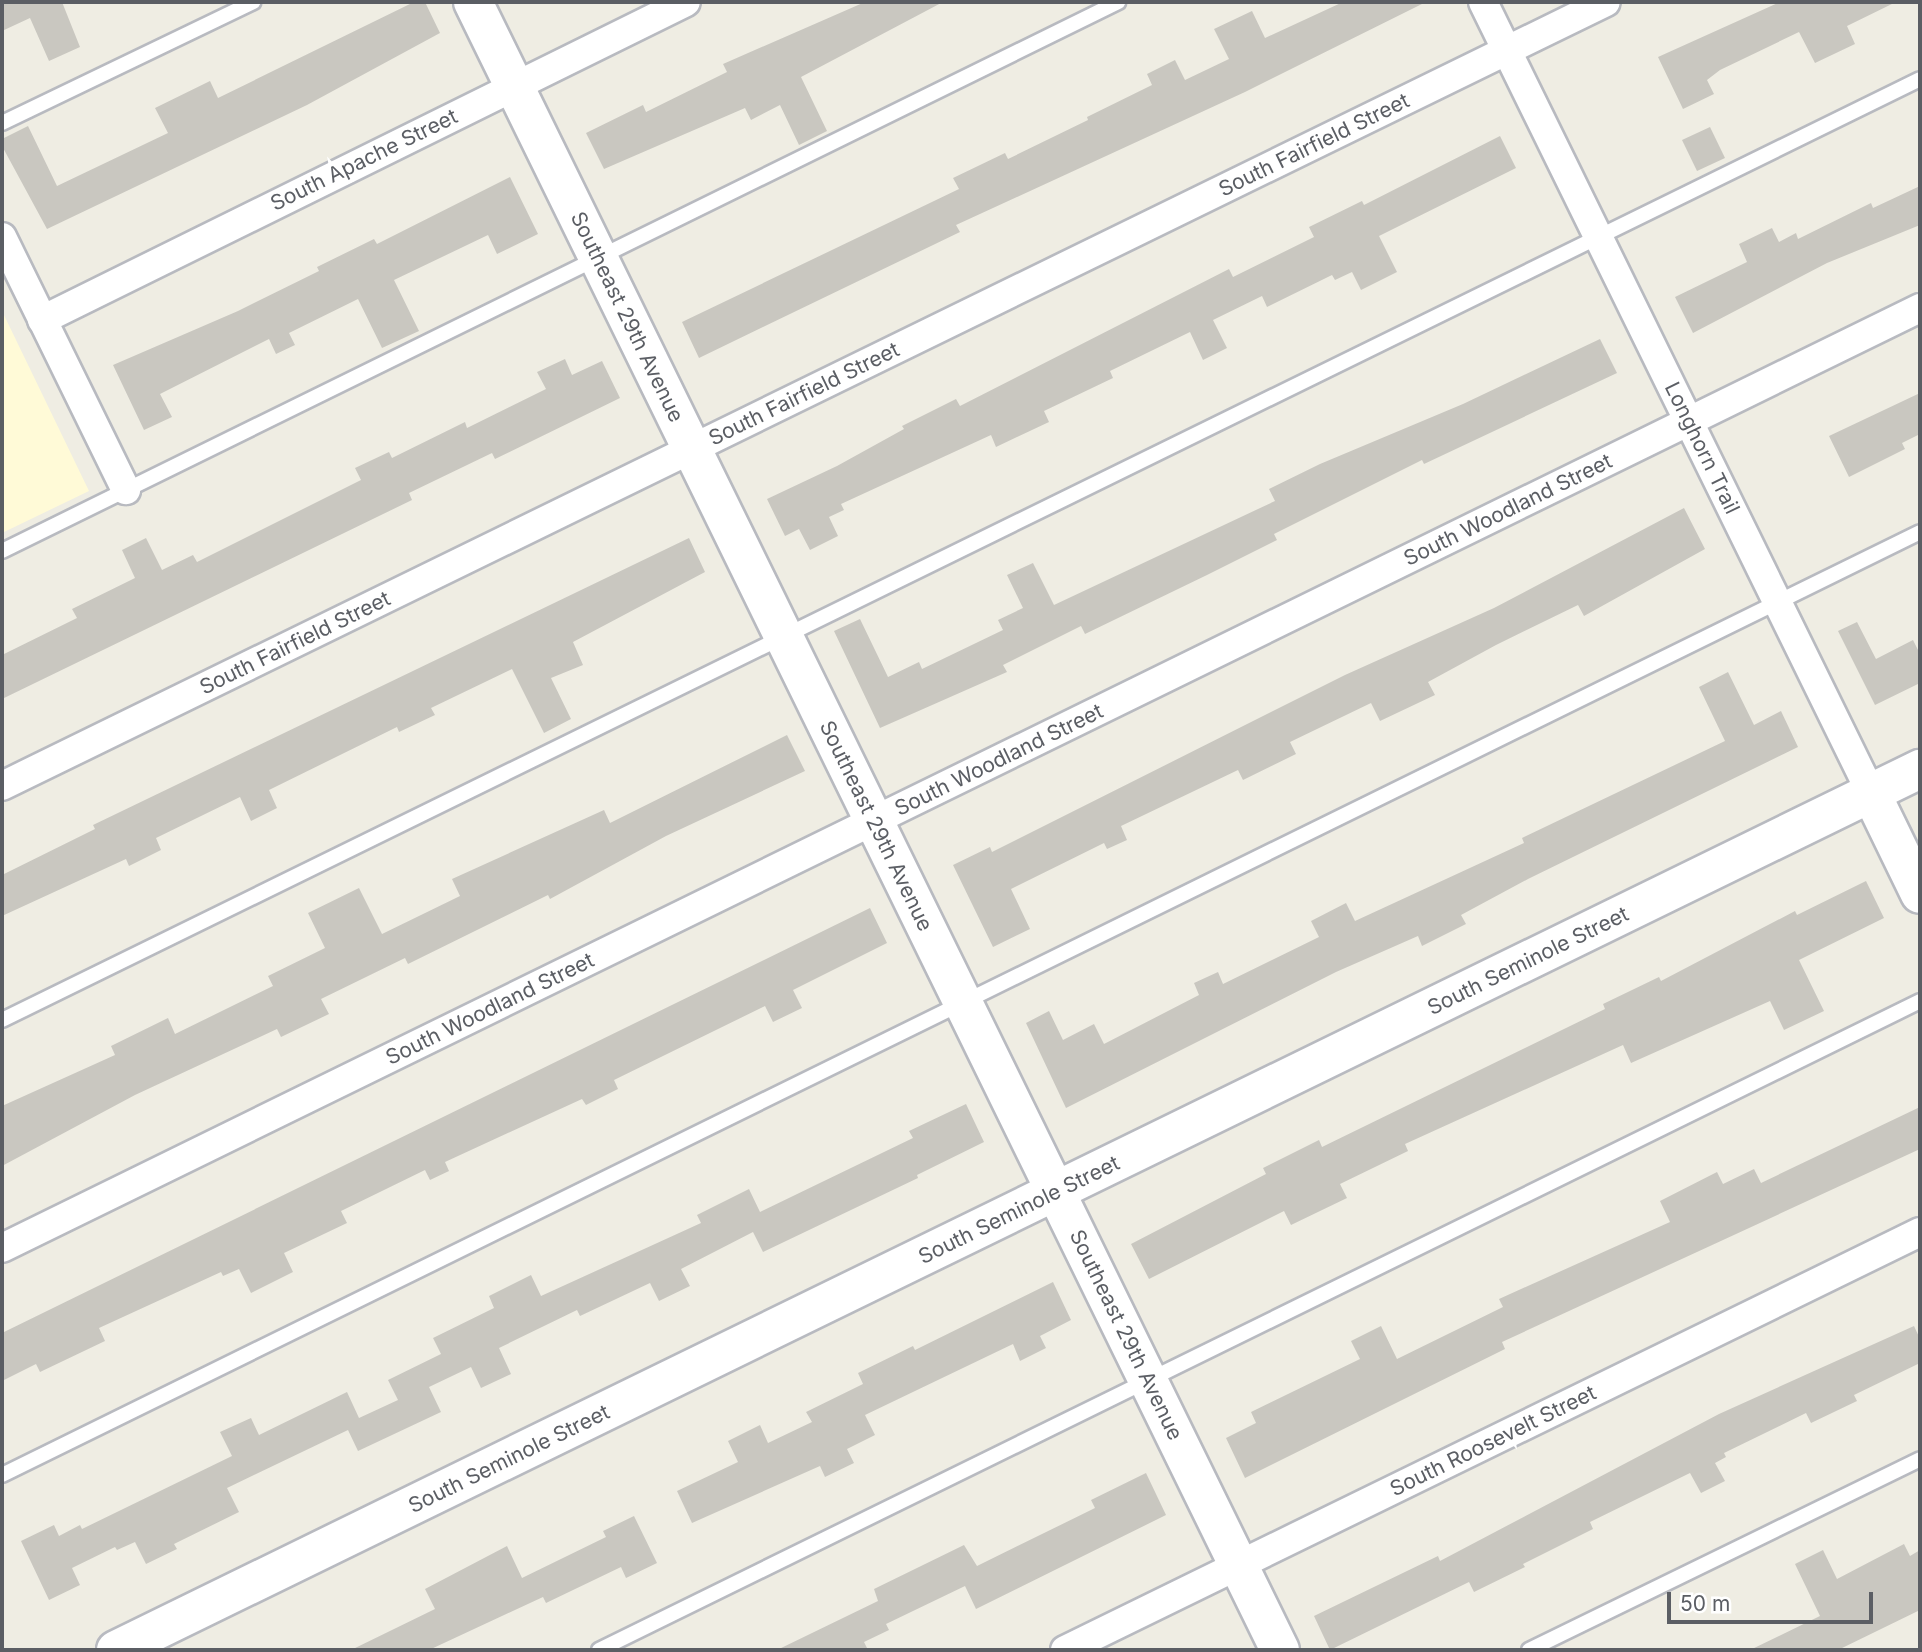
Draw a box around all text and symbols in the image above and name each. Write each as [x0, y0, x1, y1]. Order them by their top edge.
street label: South Fairfield Street [1215, 88, 1413, 202]
street label: South Apache Street [266, 104, 462, 216]
street label: Southeast 29th Avenue [565, 208, 689, 426]
street label: South Fairfield Street [705, 337, 903, 451]
street label: Longhorn Trail [1659, 378, 1745, 518]
street label: South Woodland Street [1400, 449, 1616, 571]
street label: South Fairfield Street [196, 586, 394, 700]
street label: South Woodland Street [891, 699, 1107, 821]
street label: Southeast 29th Avenue [814, 717, 938, 935]
street label: South Seminole Street [1423, 901, 1633, 1021]
street label: South Woodland Street [382, 948, 598, 1070]
street label: South Seminole Street [914, 1150, 1124, 1270]
street label: Southeast 29th Avenue [1064, 1226, 1188, 1444]
street label: South Roosevelt Street [1386, 1380, 1600, 1502]
street label: South Seminole Street [404, 1399, 614, 1519]
scale bar [1670, 1578, 1876, 1622]
text: 50 m [1680, 1591, 1730, 1616]

